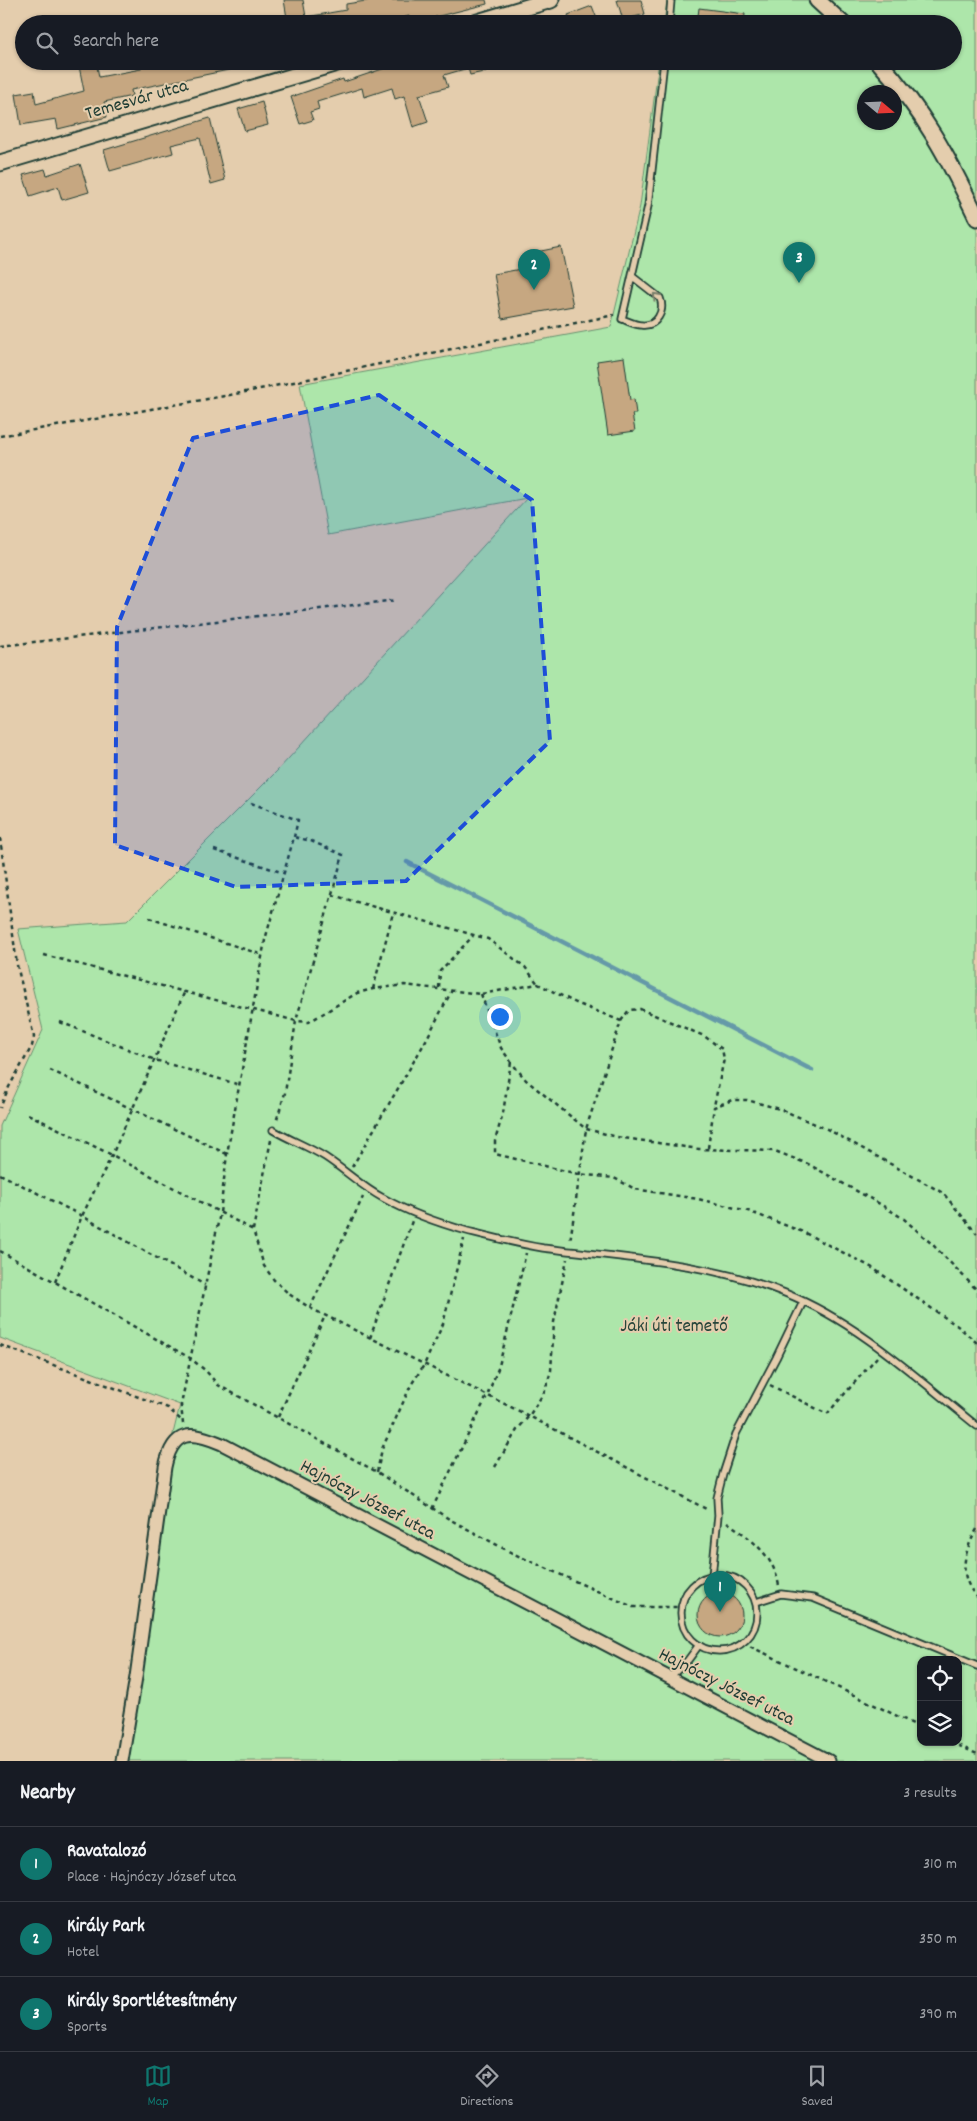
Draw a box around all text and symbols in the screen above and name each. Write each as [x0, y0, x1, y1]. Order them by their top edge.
search box [15, 15, 962, 70]
icon: search [33, 29, 61, 57]
text: Search here [73, 29, 159, 56]
street label: Temesvár utca [82, 73, 193, 129]
north arrow [857, 85, 902, 130]
pin: 3 [783, 242, 815, 283]
pin: 2 [518, 249, 550, 290]
one-way arrow [652, 293, 661, 302]
your location [487, 1004, 513, 1030]
park label: Jáki úti temető [620, 1314, 728, 1341]
street label: Hajnóczy József utca [295, 1454, 440, 1549]
pin: 1 [704, 1571, 736, 1612]
street label: Hajnóczy József utca [653, 1642, 800, 1734]
map controls [917, 1656, 962, 1746]
button: locate [917, 1656, 962, 1701]
button: layers [917, 1701, 962, 1746]
text: Nearby [20, 1779, 75, 1809]
text: 3 results [903, 1782, 957, 1805]
text: Ravatalozó [67, 1839, 147, 1866]
text: 1 [34, 1853, 38, 1876]
text: 310 m [923, 1853, 957, 1876]
text: Place · Hajnóczy József utca [67, 1866, 236, 1889]
text: Király Park [67, 1914, 145, 1941]
text: 2 [33, 1928, 40, 1951]
text: 350 m [919, 1928, 957, 1951]
text: Hotel [67, 1941, 99, 1964]
text: Király Sportlétesítmény [67, 1989, 236, 2016]
text: 3 [32, 2003, 40, 2026]
text: 390 m [919, 2003, 957, 2026]
text: Sports [67, 2016, 107, 2039]
tab: Map [144, 2062, 172, 2112]
tab: Directions [460, 2062, 513, 2112]
tab: Saved [802, 2062, 833, 2112]

